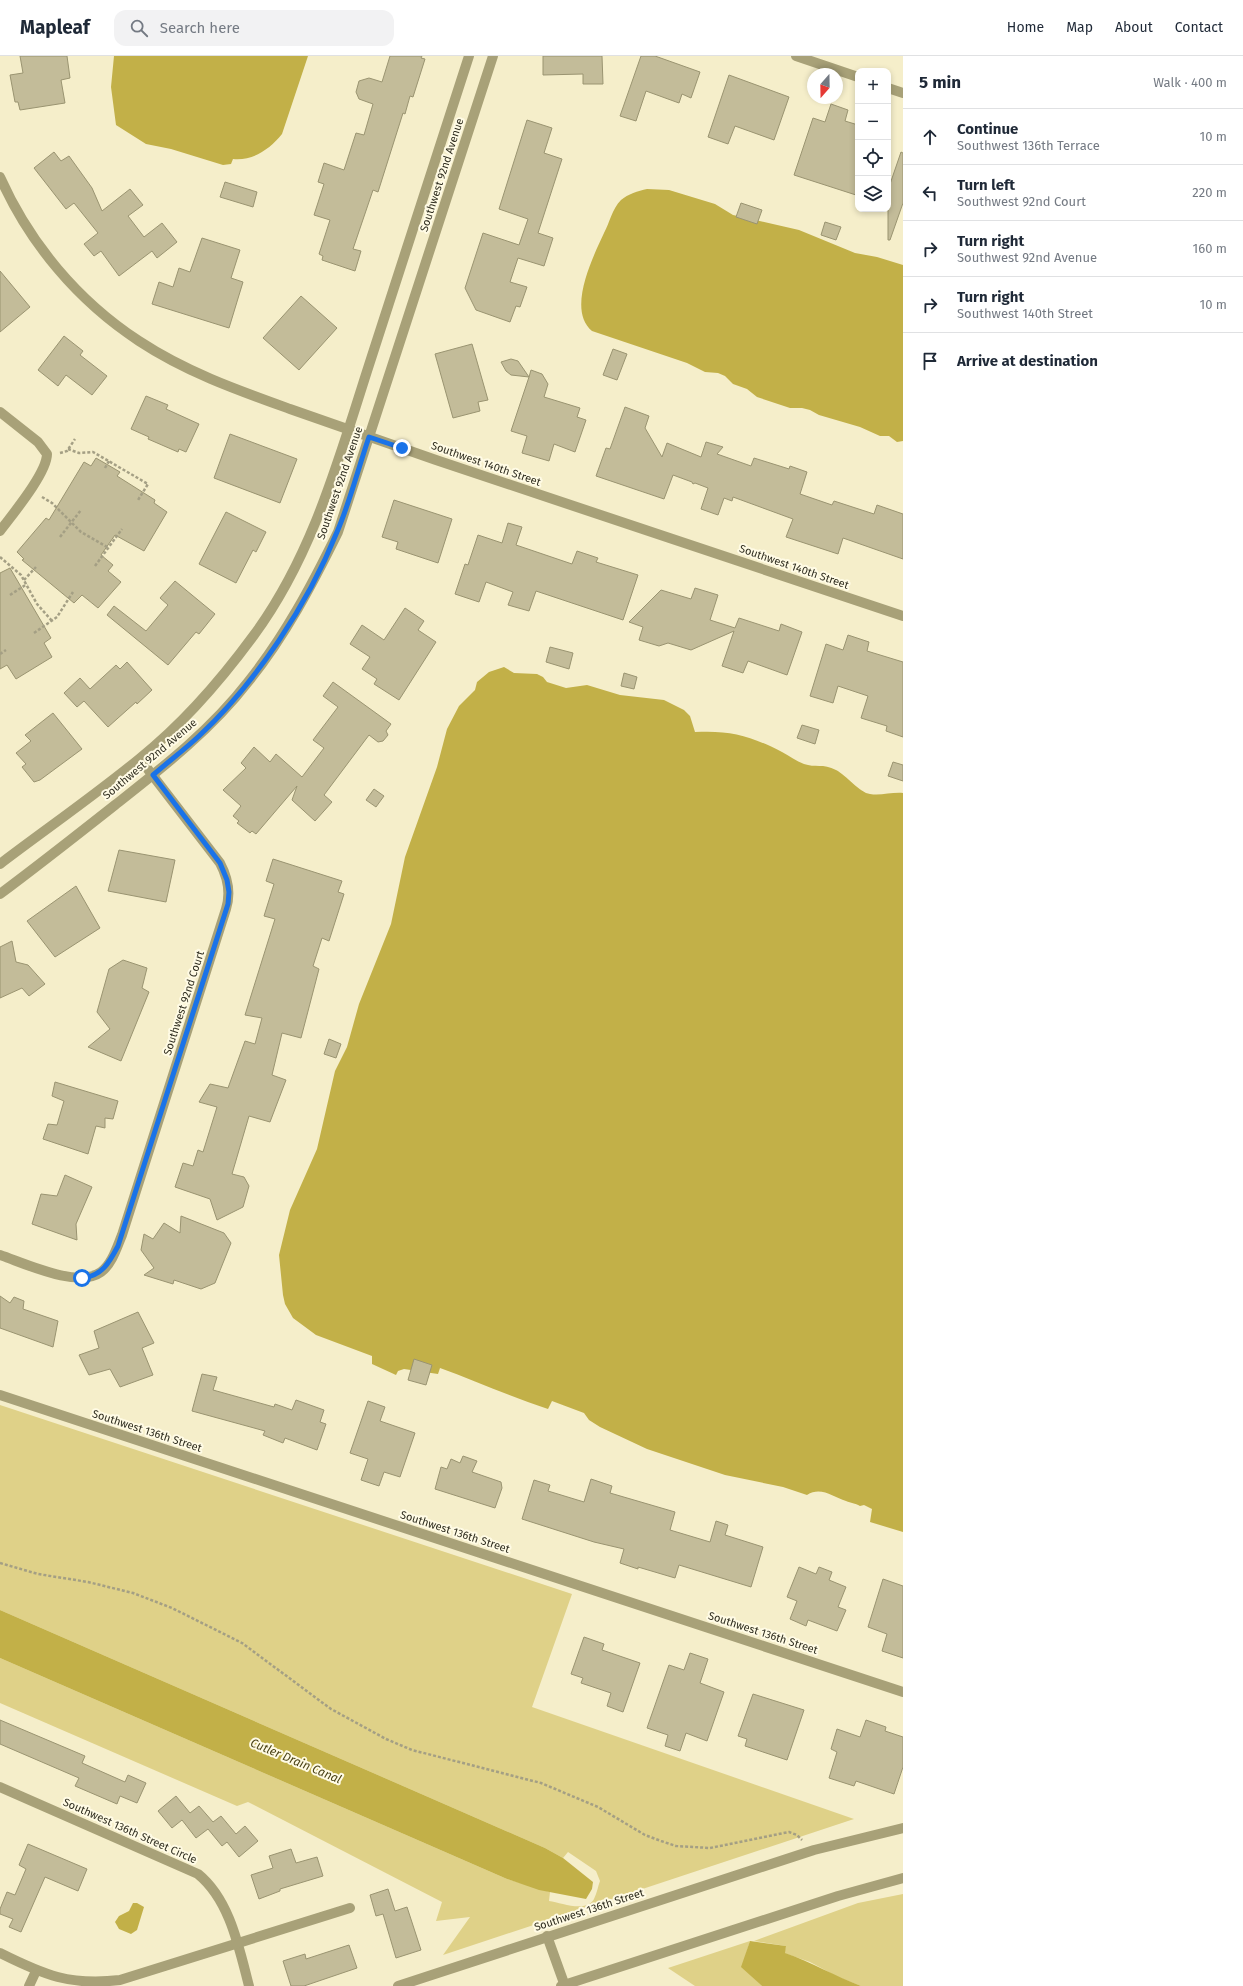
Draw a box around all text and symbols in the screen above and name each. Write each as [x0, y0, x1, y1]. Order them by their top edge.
search box [114, 10, 394, 46]
text: Mapleaf [20, 16, 90, 39]
icon: search [128, 17, 150, 39]
text: Search here [160, 19, 240, 37]
text: Home [1007, 19, 1044, 36]
text: Map [1066, 19, 1093, 36]
text: About [1115, 19, 1153, 36]
text: Contact [1175, 19, 1223, 36]
north arrow [807, 68, 843, 104]
map controls [855, 68, 891, 212]
button: + [855, 68, 891, 104]
text: 5 min [919, 72, 961, 93]
text: Walk · 400 m [1153, 75, 1227, 90]
button: − [855, 104, 891, 140]
street label: Southwest 92nd Avenue [417, 117, 467, 233]
text: Continue [957, 120, 1018, 138]
icon: ahead [919, 126, 941, 148]
text: 10 m [1200, 129, 1227, 144]
text: Southwest 136th Terrace [957, 138, 1100, 153]
button: locate [855, 140, 891, 176]
button: layers [855, 176, 891, 212]
text: Turn left [957, 176, 1015, 194]
icon: left [919, 182, 941, 204]
text: 220 m [1192, 185, 1227, 200]
text: Southwest 92nd Court [957, 194, 1086, 209]
text: Turn right [957, 232, 1024, 250]
icon: right [919, 238, 941, 260]
text: 160 m [1193, 241, 1227, 256]
text: Southwest 92nd Avenue [957, 250, 1097, 265]
text: Turn right [957, 288, 1024, 306]
icon: right [919, 294, 941, 316]
text: 10 m [1200, 297, 1227, 312]
text: Southwest 140th Street [957, 306, 1093, 321]
icon: arrive [919, 350, 941, 372]
text: Arrive at destination [957, 352, 1098, 370]
street label: Southwest 92nd Avenue [315, 425, 365, 541]
route end [393, 439, 411, 457]
street label: Southwest 140th Street [429, 439, 543, 489]
street label: Southwest 140th Street [737, 542, 851, 592]
street label: Southwest 92nd Avenue [100, 716, 200, 802]
street label: Southwest 92nd Court [161, 949, 207, 1057]
route start [73, 1269, 91, 1287]
street label: Southwest 136th Street [91, 1407, 203, 1455]
street label: Southwest 136th Street [399, 1508, 511, 1556]
street label: Southwest 136th Street [707, 1609, 819, 1657]
water label: Cutler Drain Canal [248, 1736, 344, 1786]
street label: Southwest 136th Street Circle [61, 1796, 199, 1866]
street label: Southwest 136th Street [533, 1886, 645, 1934]

